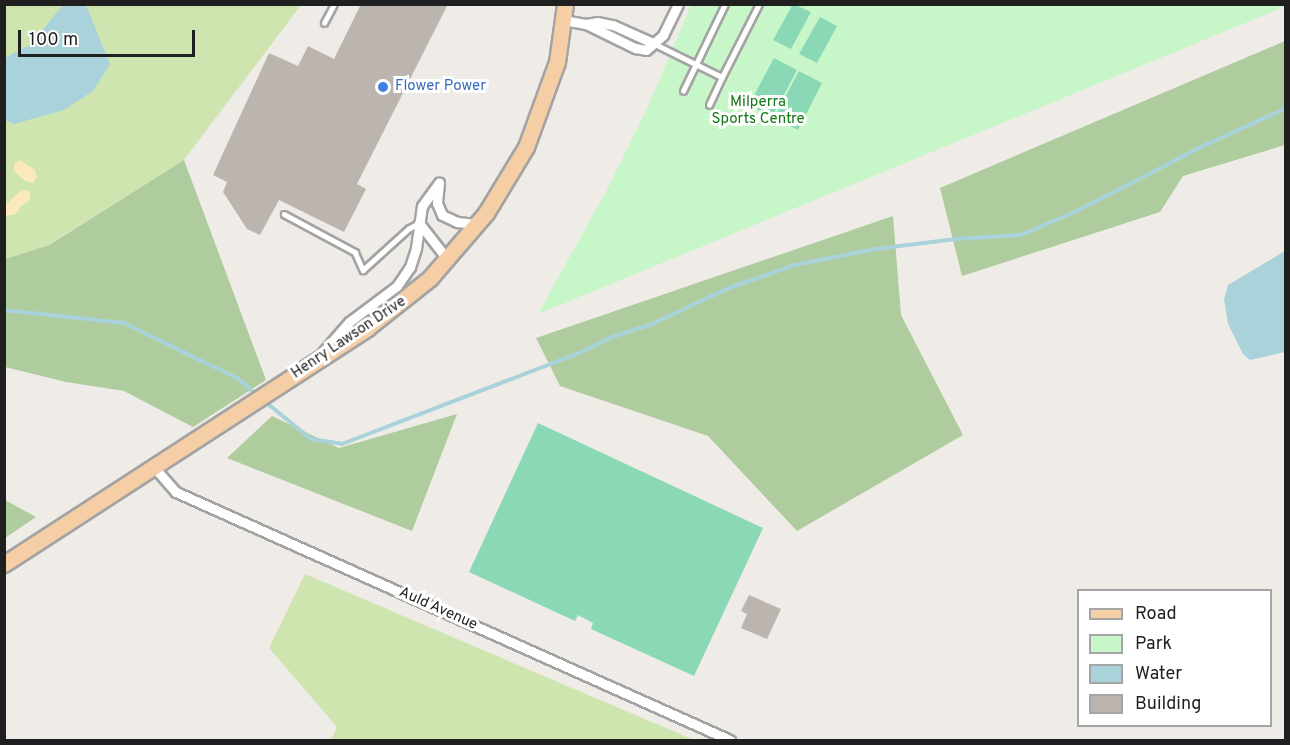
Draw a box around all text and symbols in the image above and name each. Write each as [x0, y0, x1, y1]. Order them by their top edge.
scale bar [21, 18, 198, 56]
text: 100 m [29, 29, 78, 52]
place label: Flower Power [395, 78, 486, 96]
marker: Flower Power [376, 80, 390, 94]
park label: Milperra Sports Centre [712, 93, 804, 128]
street label: Henry Lawson Drive [288, 293, 410, 383]
street label: Auld Avenue [396, 584, 480, 634]
legend [1077, 589, 1272, 727]
text: Road [1135, 603, 1177, 626]
text: Park [1135, 633, 1172, 656]
text: Water [1135, 663, 1182, 686]
text: Building [1135, 693, 1201, 716]

